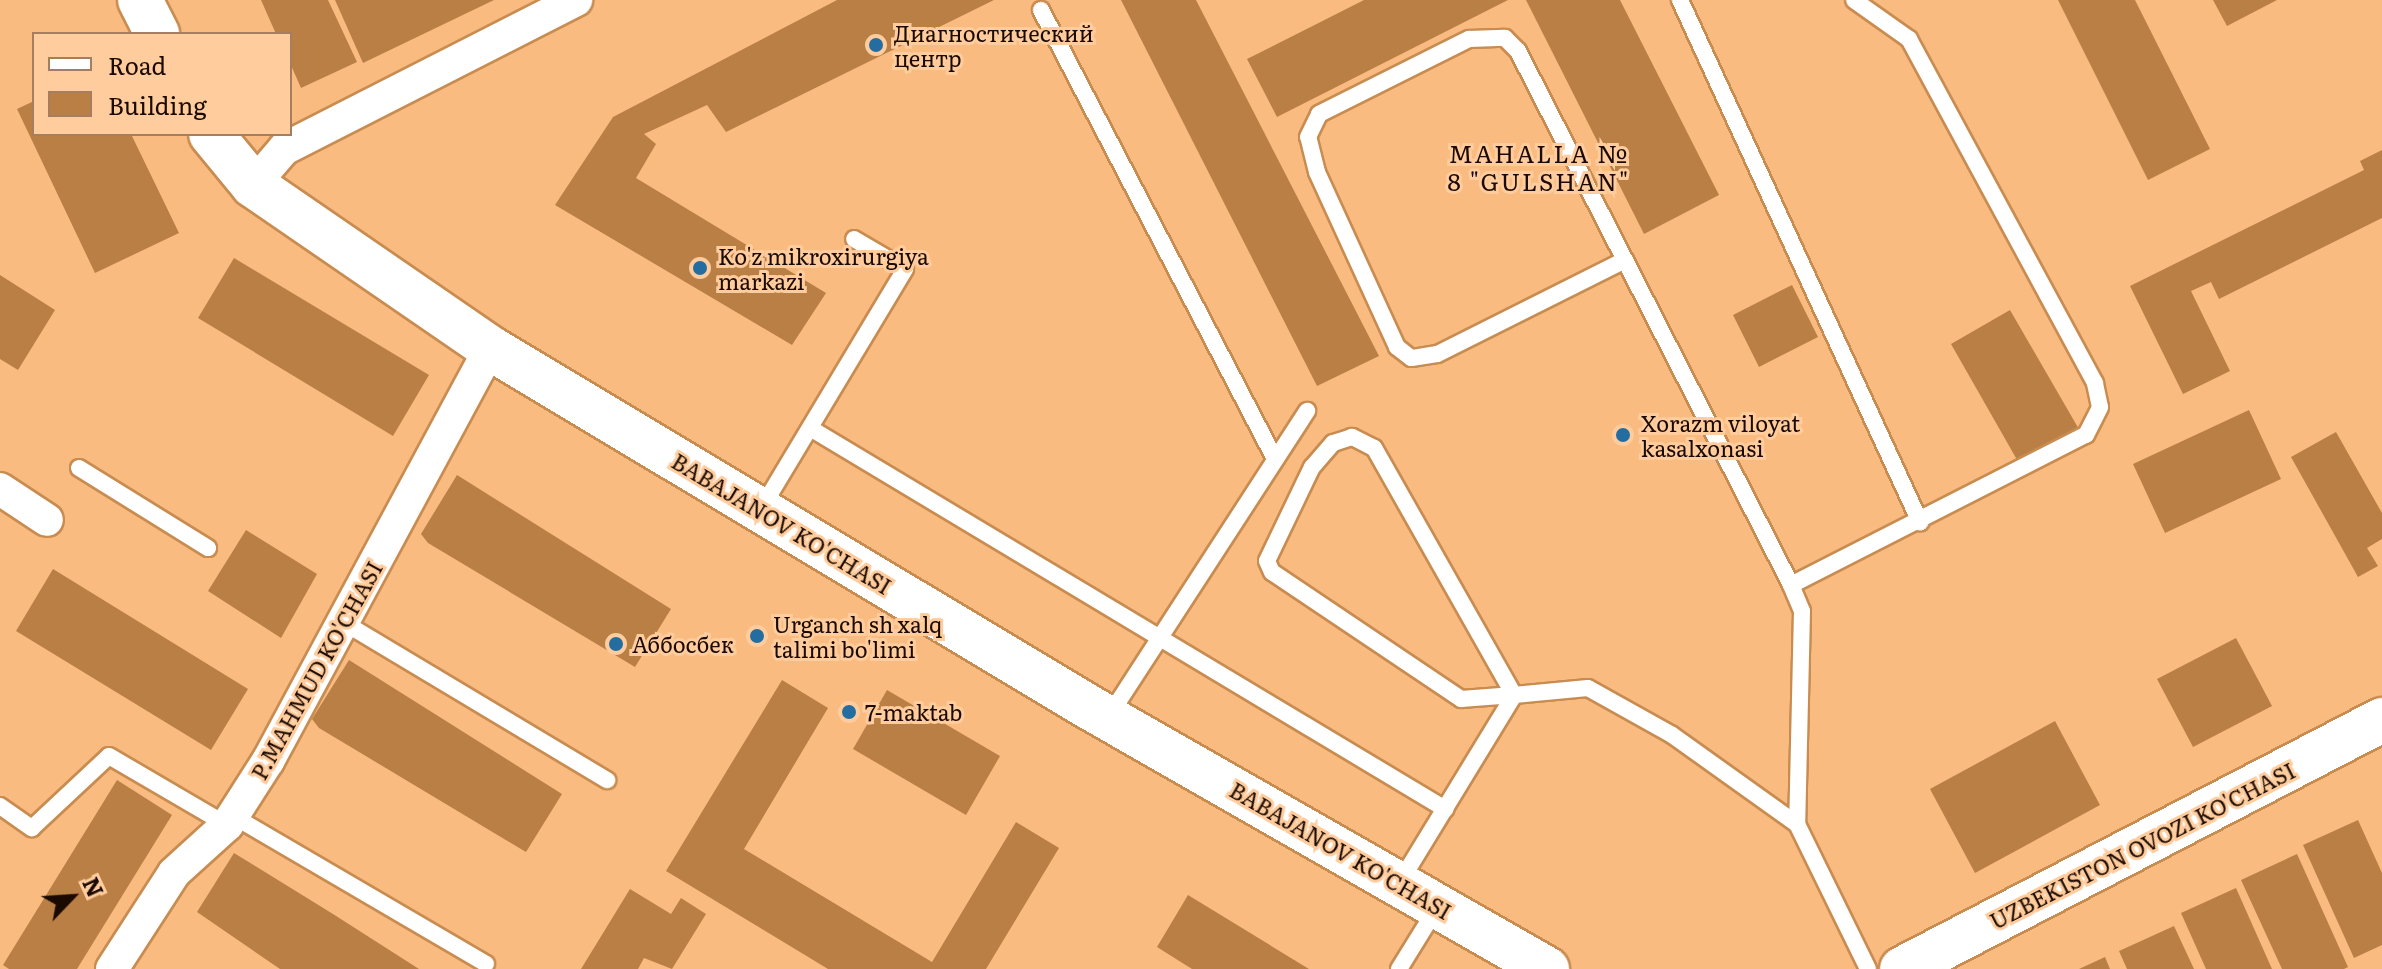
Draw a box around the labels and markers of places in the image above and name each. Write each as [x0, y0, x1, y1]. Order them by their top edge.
place label: Диагностический центр [894, 19, 1094, 70]
marker: Диагностический центр [865, 34, 887, 56]
place label: Ko'z mikroxirurgiya markazi [718, 242, 929, 294]
marker: Ko'z mikroxirurgiya markazi [689, 257, 711, 279]
place label: Xorazm viloyat kasalxonasi [1641, 409, 1800, 460]
marker: Xorazm viloyat kasalxonasi [1612, 424, 1634, 446]
place label: Urganch sh xalq talimi bo'limi [773, 610, 942, 662]
marker: Urganch sh xalq talimi bo'limi [748, 627, 766, 645]
place label: Аббосбек [632, 631, 734, 657]
marker: Аббосбек [607, 635, 625, 653]
place label: 7-maktab [865, 699, 962, 725]
marker: 7-maktab [840, 703, 858, 721]

